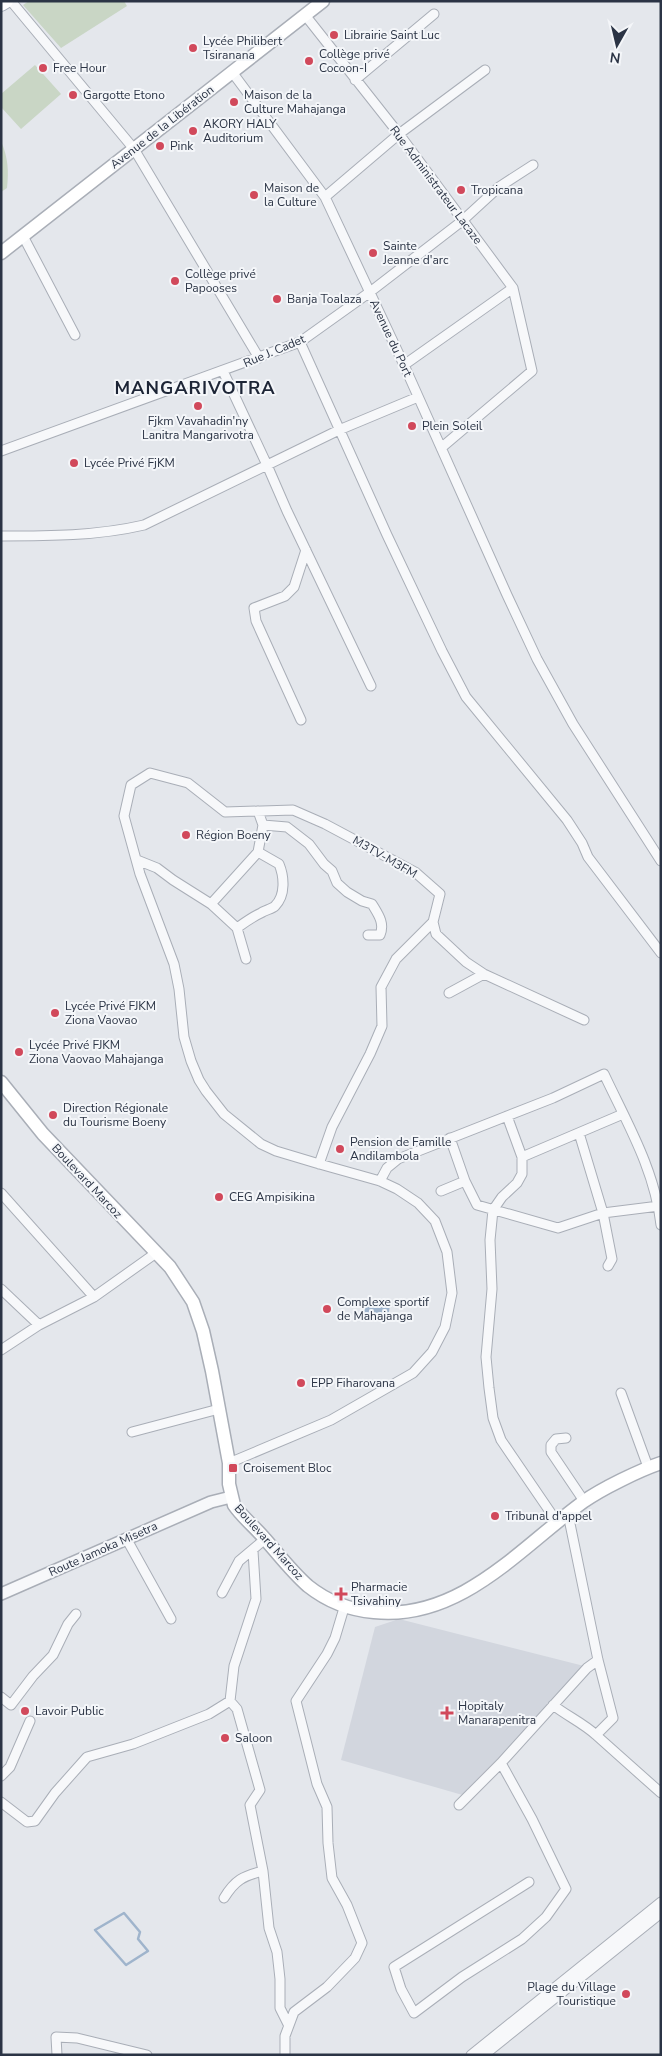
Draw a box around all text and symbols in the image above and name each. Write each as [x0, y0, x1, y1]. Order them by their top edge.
north arrow [592, 20, 642, 70]
place label: Librairie Saint Luc [344, 27, 440, 43]
marker: Librairie Saint Luc [328, 29, 340, 41]
place label: Lycée Philibert Tsiranana [203, 33, 283, 63]
marker: Lycée Philibert Tsiranana [187, 42, 199, 54]
place label: Collège privé Cocoon-I [319, 46, 390, 76]
text: N [609, 47, 622, 68]
marker: Collège privé Cocoon-I [303, 55, 315, 67]
place label: Free Hour [53, 60, 107, 76]
marker: Free Hour [37, 62, 49, 74]
street label: Avenue de la Libération [107, 82, 217, 172]
place label: Gargotte Etono [83, 87, 165, 103]
place label: Maison de la Culture Mahajanga [244, 87, 346, 117]
marker: Gargotte Etono [67, 89, 79, 101]
marker: Maison de la Culture Mahajanga [228, 96, 240, 108]
place label: AKORY HALY Auditorium [203, 116, 277, 146]
street label: Rue Administrateur Lacaze [386, 123, 486, 247]
marker: AKORY HALY Auditorium [187, 125, 199, 137]
place label: Pink [170, 138, 194, 154]
marker: Pink [154, 140, 166, 152]
place label: Maison de la Culture [264, 180, 319, 210]
place label: Tropicana [471, 182, 523, 198]
marker: Tropicana [455, 184, 467, 196]
marker: Maison de la Culture [248, 189, 260, 201]
place label: Sainte Jeanne d'arc [382, 238, 449, 268]
marker: Sainte Jeanne d'arc [367, 247, 379, 259]
place label: Collège privé Papooses [185, 266, 256, 296]
marker: Collège privé Papooses [169, 275, 181, 287]
place label: Banja Toalaza [287, 291, 362, 307]
marker: Banja Toalaza [271, 293, 283, 305]
street label: Avenue du Port [366, 297, 416, 380]
street label: Rue J. Cadet [241, 331, 308, 371]
district label: MANGARIVOTRA [114, 376, 276, 400]
marker: Fjkm Vavahadin'ny Lanitra Mangarivotra [192, 400, 204, 412]
place label: Fjkm Vavahadin'ny Lanitra Mangarivotra [142, 413, 254, 443]
place label: Plein Soleil [422, 418, 483, 434]
marker: Plein Soleil [406, 420, 418, 432]
place label: Lycée Privé FjKM [84, 455, 175, 471]
marker: Lycée Privé FjKM [68, 457, 80, 469]
place label: Région Boeny [196, 827, 272, 843]
marker: Région Boeny [180, 829, 192, 841]
street label: M3TV-M3FM [350, 832, 420, 882]
place label: Lycée Privé FJKM Ziona Vaovao [65, 998, 156, 1028]
marker: Lycée Privé FJKM Ziona Vaovao [49, 1007, 61, 1019]
place label: Lycée Privé FJKM Ziona Vaovao Mahajanga [29, 1037, 164, 1067]
marker: Lycée Privé FJKM Ziona Vaovao Mahajanga [13, 1046, 25, 1058]
place label: Direction Régionale du Tourisme Boeny [63, 1100, 168, 1130]
marker: Direction Régionale du Tourisme Boeny [47, 1109, 59, 1121]
place label: Pension de Famille Andilambola [350, 1134, 451, 1164]
street label: Boulevard Marcoz [48, 1140, 126, 1222]
marker: Pension de Famille Andilambola [334, 1143, 346, 1155]
place label: CEG Ampisikina [229, 1189, 315, 1205]
marker: CEG Ampisikina [213, 1191, 225, 1203]
place label: Complexe sportif de Mahajanga [337, 1294, 430, 1324]
marker: Complexe sportif de Mahajanga [321, 1303, 333, 1315]
place label: EPP Fiharovana [311, 1375, 395, 1391]
marker: EPP Fiharovana [295, 1377, 307, 1389]
place label: Croisement Bloc [243, 1460, 332, 1476]
marker: Croisement Bloc [227, 1462, 239, 1474]
street label: Boulevard Marcoz [231, 1501, 308, 1584]
place label: Tribunal d'appel [505, 1508, 592, 1524]
marker: Tribunal d'appel [489, 1510, 501, 1522]
street label: Route Jamoka Misetra [46, 1518, 160, 1580]
place label: Pharmacie Tsivahiny [351, 1579, 407, 1609]
marker: Pharmacie Tsivahiny [335, 1588, 347, 1600]
place label: Hopitaly Manarapenitra [458, 1698, 536, 1728]
place label: Lavoir Public [35, 1703, 104, 1719]
marker: Lavoir Public [19, 1705, 31, 1717]
marker: Hopitaly Manarapenitra [440, 1706, 454, 1720]
place label: Saloon [235, 1730, 272, 1746]
marker: Saloon [219, 1732, 231, 1744]
place label: Plage du Village Touristique [527, 1979, 616, 2009]
marker: Plage du Village Touristique [620, 1988, 632, 2000]

